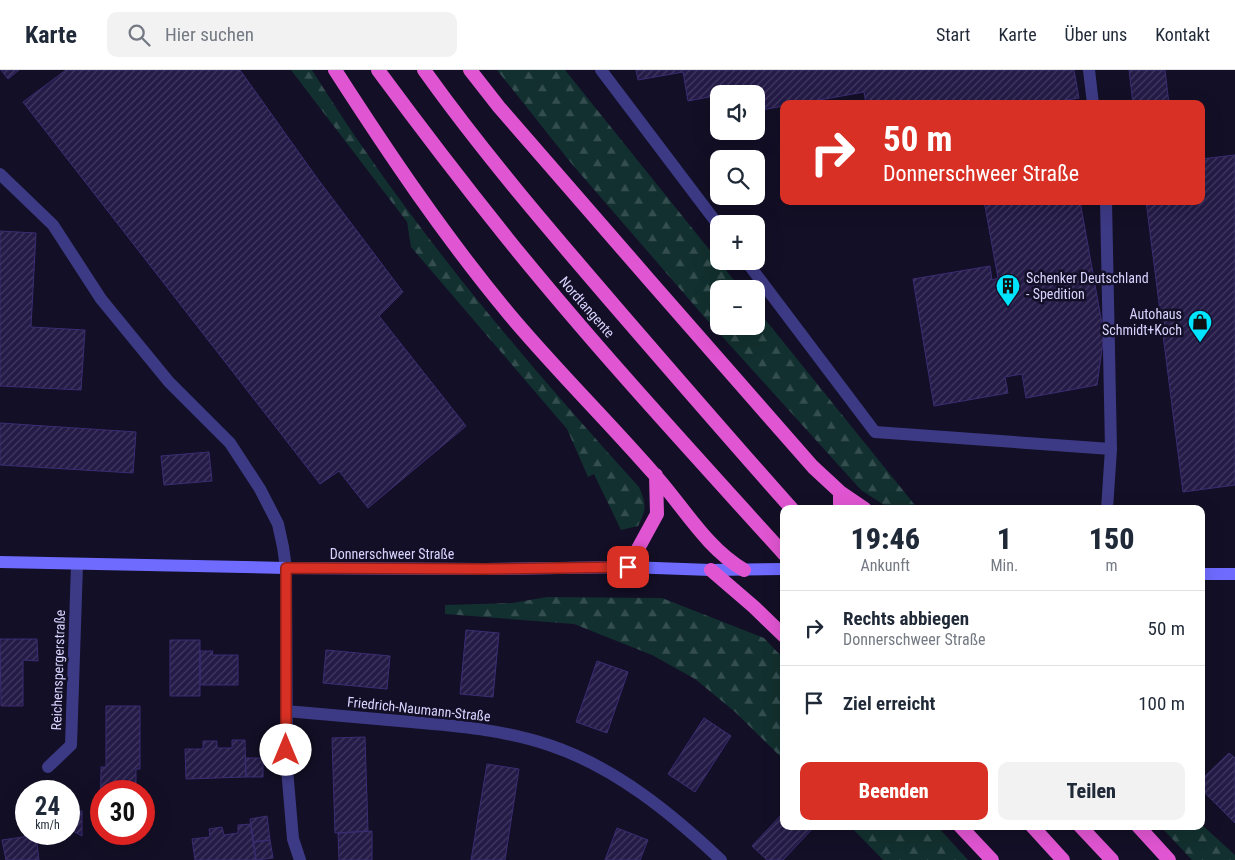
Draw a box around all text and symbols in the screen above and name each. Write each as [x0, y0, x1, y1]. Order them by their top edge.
search box [107, 12, 457, 57]
text: Karte [25, 21, 77, 49]
icon: search [125, 21, 153, 49]
text: Hier suchen [165, 23, 254, 46]
text: Start [936, 24, 970, 45]
text: Karte [998, 24, 1037, 45]
text: Über uns [1065, 24, 1127, 45]
text: Kontakt [1155, 24, 1210, 45]
map controls [710, 85, 765, 335]
button: sound [710, 85, 765, 140]
text: 50 m [883, 119, 952, 160]
icon: right [800, 120, 865, 185]
button: search [710, 150, 765, 205]
text: Donnerschweer Straße [883, 161, 1079, 186]
button: + [710, 215, 765, 270]
place label: Schenker Deutschland - Spedition [1026, 270, 1149, 302]
street label: Nordtangente [556, 273, 618, 341]
building icon: Schenker Deutschland - Spedition [995, 273, 1021, 307]
button: − [710, 280, 765, 335]
place label: Autohaus Schmidt+Koch [1102, 306, 1182, 338]
shop icon: Autohaus Schmidt+Koch [1187, 309, 1213, 343]
text: 19:46 [851, 521, 920, 556]
text: 1 [997, 521, 1012, 556]
text: 150 [1089, 521, 1134, 556]
street label: Donnerschweer Straße [330, 546, 455, 562]
pin [607, 546, 649, 588]
icon: arrive [614, 553, 642, 581]
text: Ankunft [861, 556, 910, 575]
text: Min. [990, 556, 1018, 575]
text: m [1106, 556, 1118, 575]
text: Rechts abbiegen [843, 607, 969, 630]
street label: Reichenspergerstraße [48, 609, 68, 731]
icon: right [800, 614, 828, 642]
text: 50 m [1148, 617, 1185, 640]
text: Donnerschweer Straße [843, 630, 986, 649]
icon: arrive [800, 689, 828, 717]
text: Ziel erreicht [843, 692, 935, 715]
text: 100 m [1138, 692, 1185, 715]
street label: Friedrich-Naumann-Straße [346, 694, 492, 725]
position arrow [259, 723, 311, 775]
button: Beenden [800, 762, 988, 820]
button: Teilen [998, 762, 1185, 820]
speed limit sign: 30 [90, 780, 155, 845]
text: 24 [35, 792, 60, 821]
text: km/h [35, 818, 60, 832]

